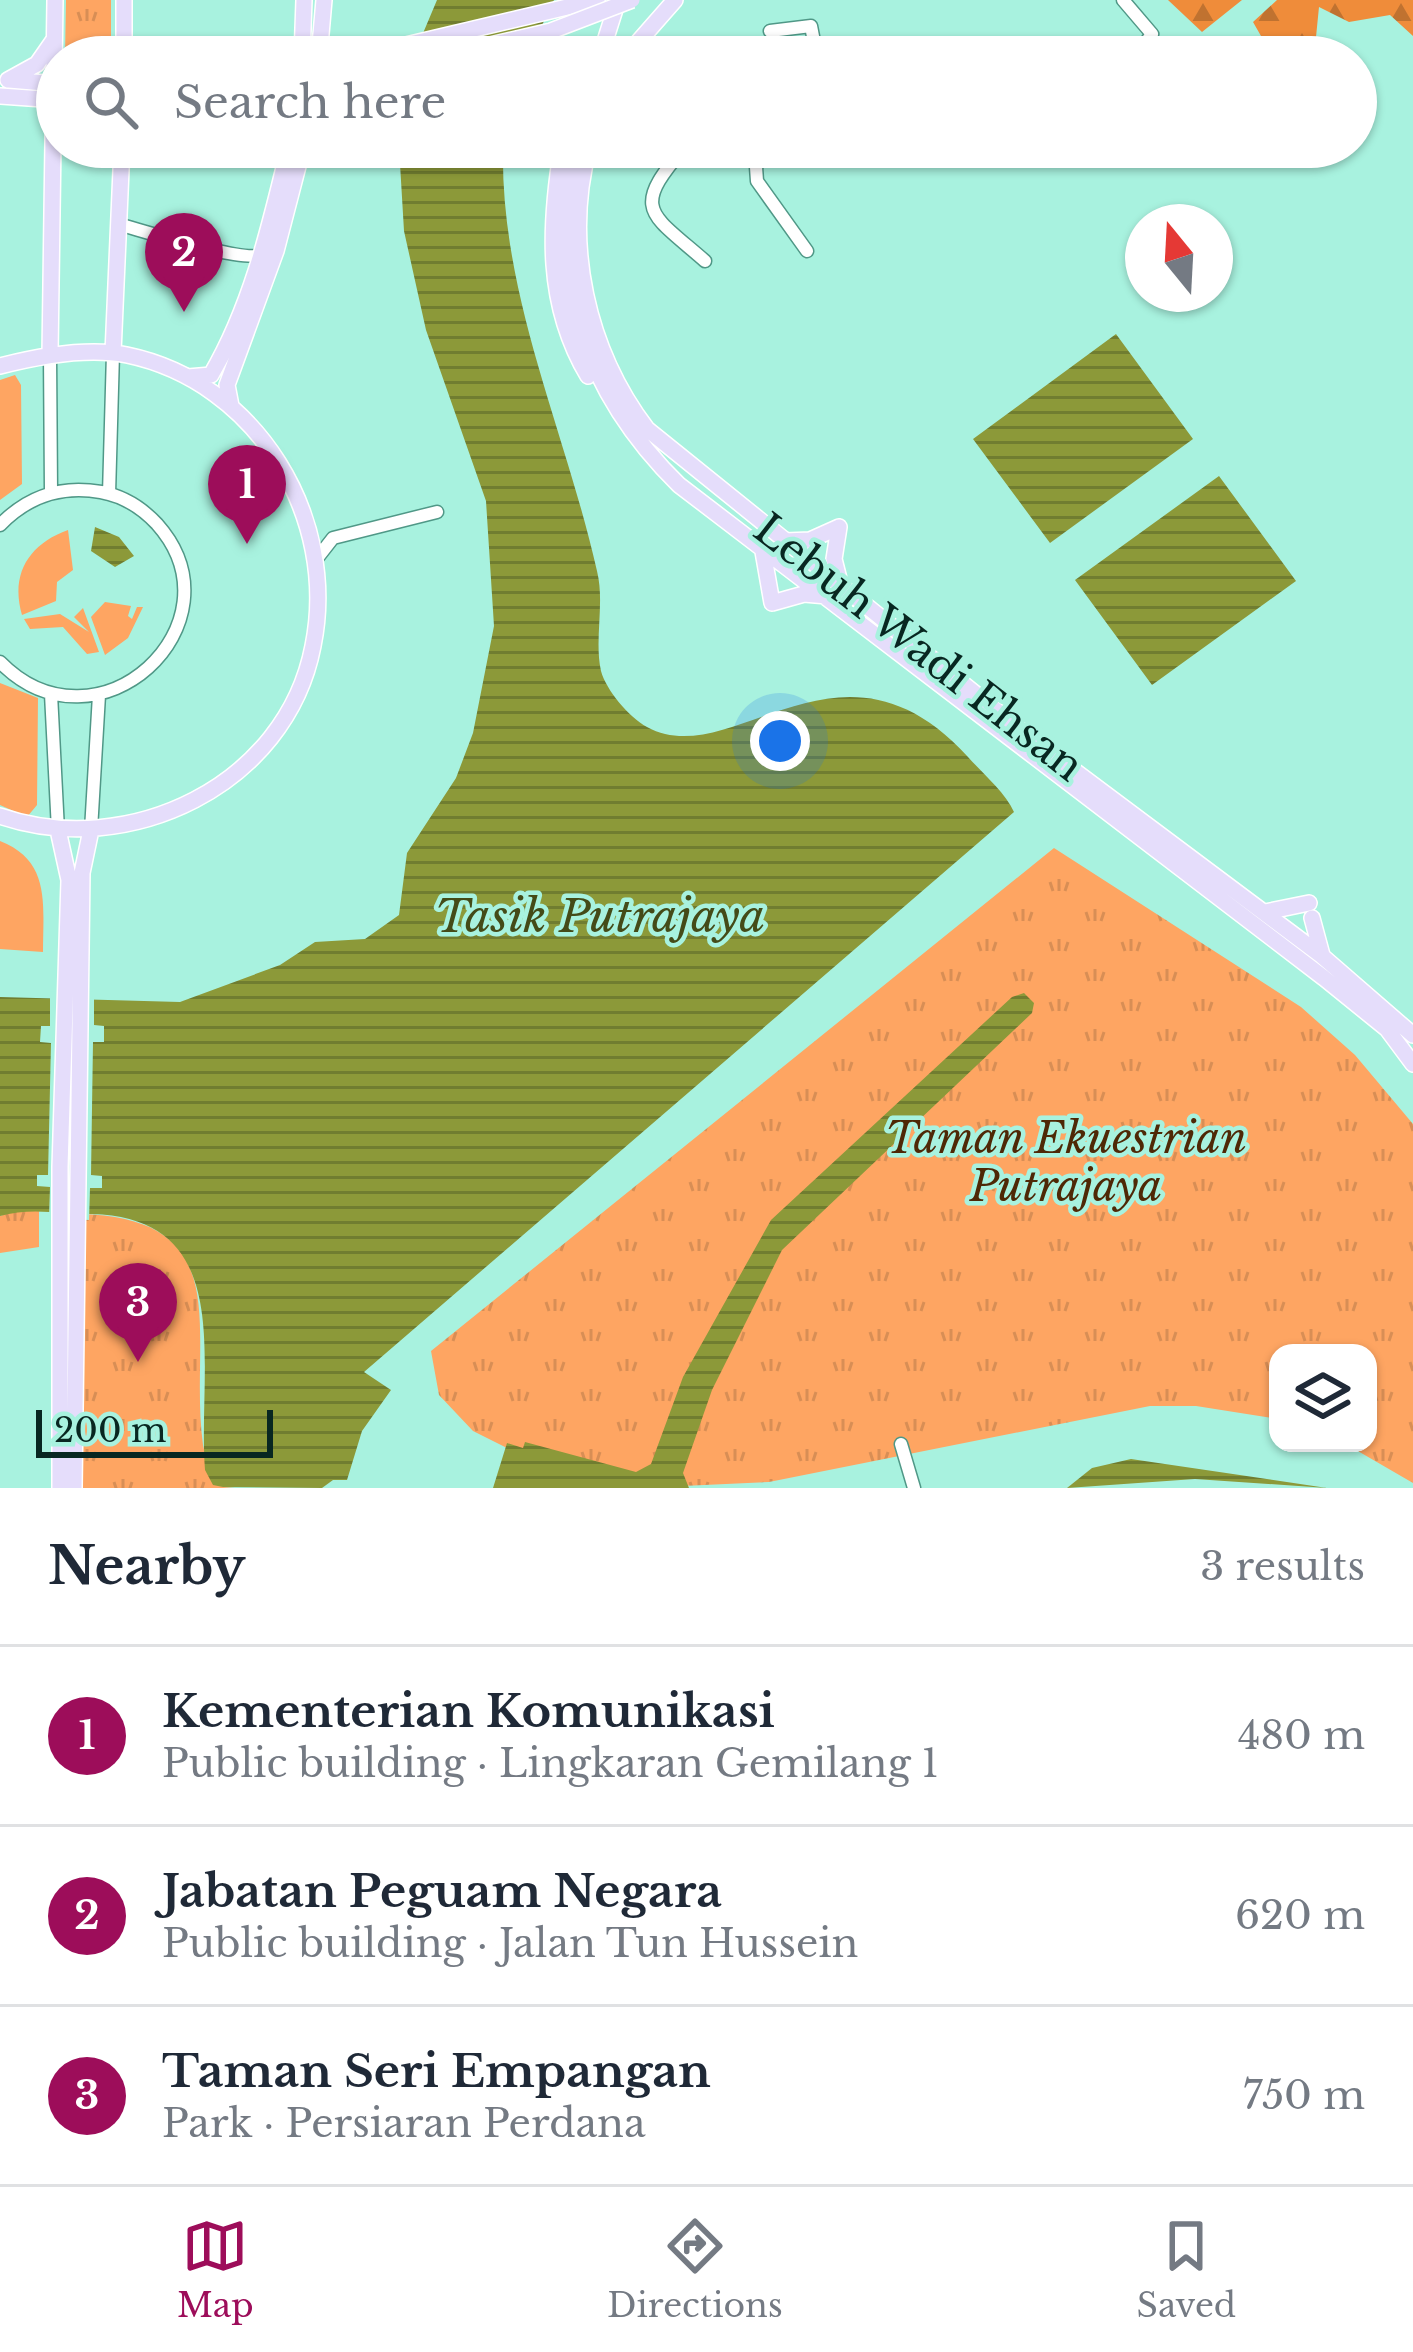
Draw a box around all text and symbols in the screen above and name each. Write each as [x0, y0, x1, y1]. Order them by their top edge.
search box [36, 36, 1377, 168]
icon: search [78, 69, 144, 135]
text: Search here [174, 74, 446, 130]
north arrow [1125, 204, 1233, 312]
pin: 2 [145, 213, 223, 312]
pin: 1 [208, 445, 286, 544]
street label: Lebuh Wadi Ehsan [744, 502, 1094, 792]
your location [750, 711, 810, 771]
water label: Tasik Putrajaya [435, 888, 765, 944]
park label: Taman Ekuestrian Putrajaya [885, 1112, 1247, 1212]
pin: 3 [99, 1263, 177, 1362]
map controls [1269, 1344, 1377, 1452]
button: layers [1269, 1344, 1377, 1452]
scale bar [36, 1404, 273, 1457]
text: 200 m [54, 1410, 166, 1451]
text: Nearby [48, 1535, 245, 1598]
text: 3 results [1200, 1542, 1365, 1591]
text: Kementerian Komunikasi [162, 1683, 775, 1739]
text: 1 [78, 1711, 96, 1760]
text: 480 m [1238, 1711, 1365, 1760]
text: Public building · Lingkaran Gemilang 1 [162, 1739, 939, 1788]
text: Jabatan Peguam Negara [162, 1863, 722, 1919]
text: 2 [74, 1891, 100, 1940]
text: 620 m [1235, 1891, 1365, 1940]
text: Public building · Jalan Tun Hussein [162, 1919, 858, 1968]
text: Taman Seri Empangan [162, 2043, 711, 2099]
text: 3 [75, 2071, 99, 2120]
text: 750 m [1243, 2071, 1365, 2120]
text: Park · Persiaran Perdana [162, 2099, 646, 2148]
tab: Map [177, 2213, 254, 2326]
tab: Directions [607, 2213, 783, 2326]
tab: Saved [1137, 2213, 1236, 2326]

